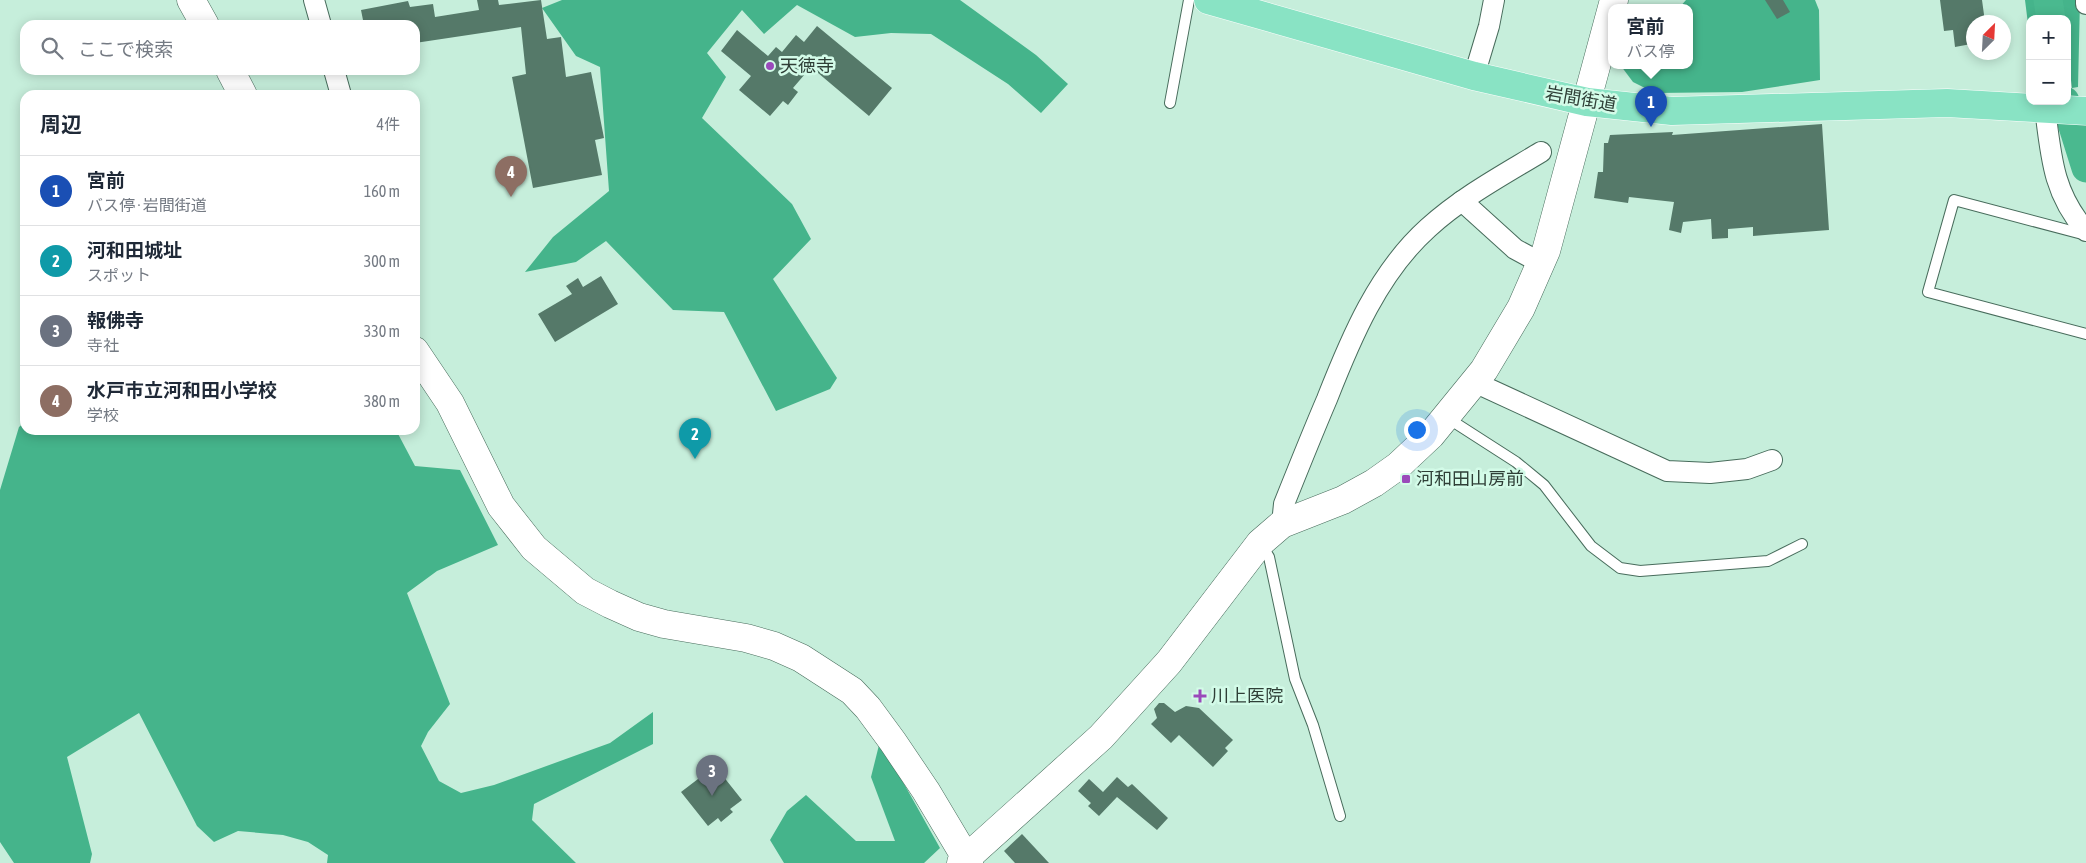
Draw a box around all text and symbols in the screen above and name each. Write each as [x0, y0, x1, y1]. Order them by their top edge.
popup [1608, 4, 1693, 69]
text: 宮前 [1626, 15, 1665, 37]
north arrow [1966, 15, 2011, 60]
map controls [2026, 15, 2071, 105]
button: + [2026, 15, 2071, 60]
search box [20, 20, 420, 75]
icon: search [38, 34, 66, 62]
text: ここで検索 [78, 38, 173, 60]
text: バス停 [1626, 42, 1675, 60]
place label: 天徳寺 [780, 55, 834, 76]
marker: 天徳寺 [764, 60, 776, 72]
button: − [2026, 60, 2071, 105]
street label: 岩間街道 [1544, 82, 1618, 115]
pin: 1 [1635, 86, 1667, 127]
text: 周辺 [40, 112, 82, 136]
text: 4件 [376, 115, 400, 133]
pin: 4 [495, 156, 527, 197]
text: 宮前 [87, 169, 125, 191]
text: 1 [52, 182, 60, 200]
text: 160 m [364, 182, 400, 200]
text: バス停 · 岩間街道 [87, 196, 207, 214]
text: 河和田城址 [87, 239, 182, 261]
text: 2 [52, 252, 60, 270]
text: 300 m [364, 252, 400, 270]
text: スポット [87, 266, 151, 284]
text: 報佛寺 [87, 309, 144, 331]
text: 3 [52, 322, 60, 340]
text: 330 m [364, 322, 400, 340]
text: 寺社 [87, 336, 119, 354]
text: 水戸市立河和田小学校 [87, 379, 277, 401]
text: 4 [52, 392, 60, 410]
text: 380 m [364, 392, 400, 410]
text: 学校 [87, 406, 119, 424]
your location [1404, 417, 1430, 443]
pin: 2 [679, 418, 711, 459]
place label: 河和田山房前 [1416, 468, 1524, 489]
marker: 河和田山房前 [1400, 473, 1412, 485]
place label: 川上医院 [1211, 685, 1283, 706]
marker: 川上医院 [1193, 689, 1207, 703]
pin: 3 [696, 755, 728, 796]

